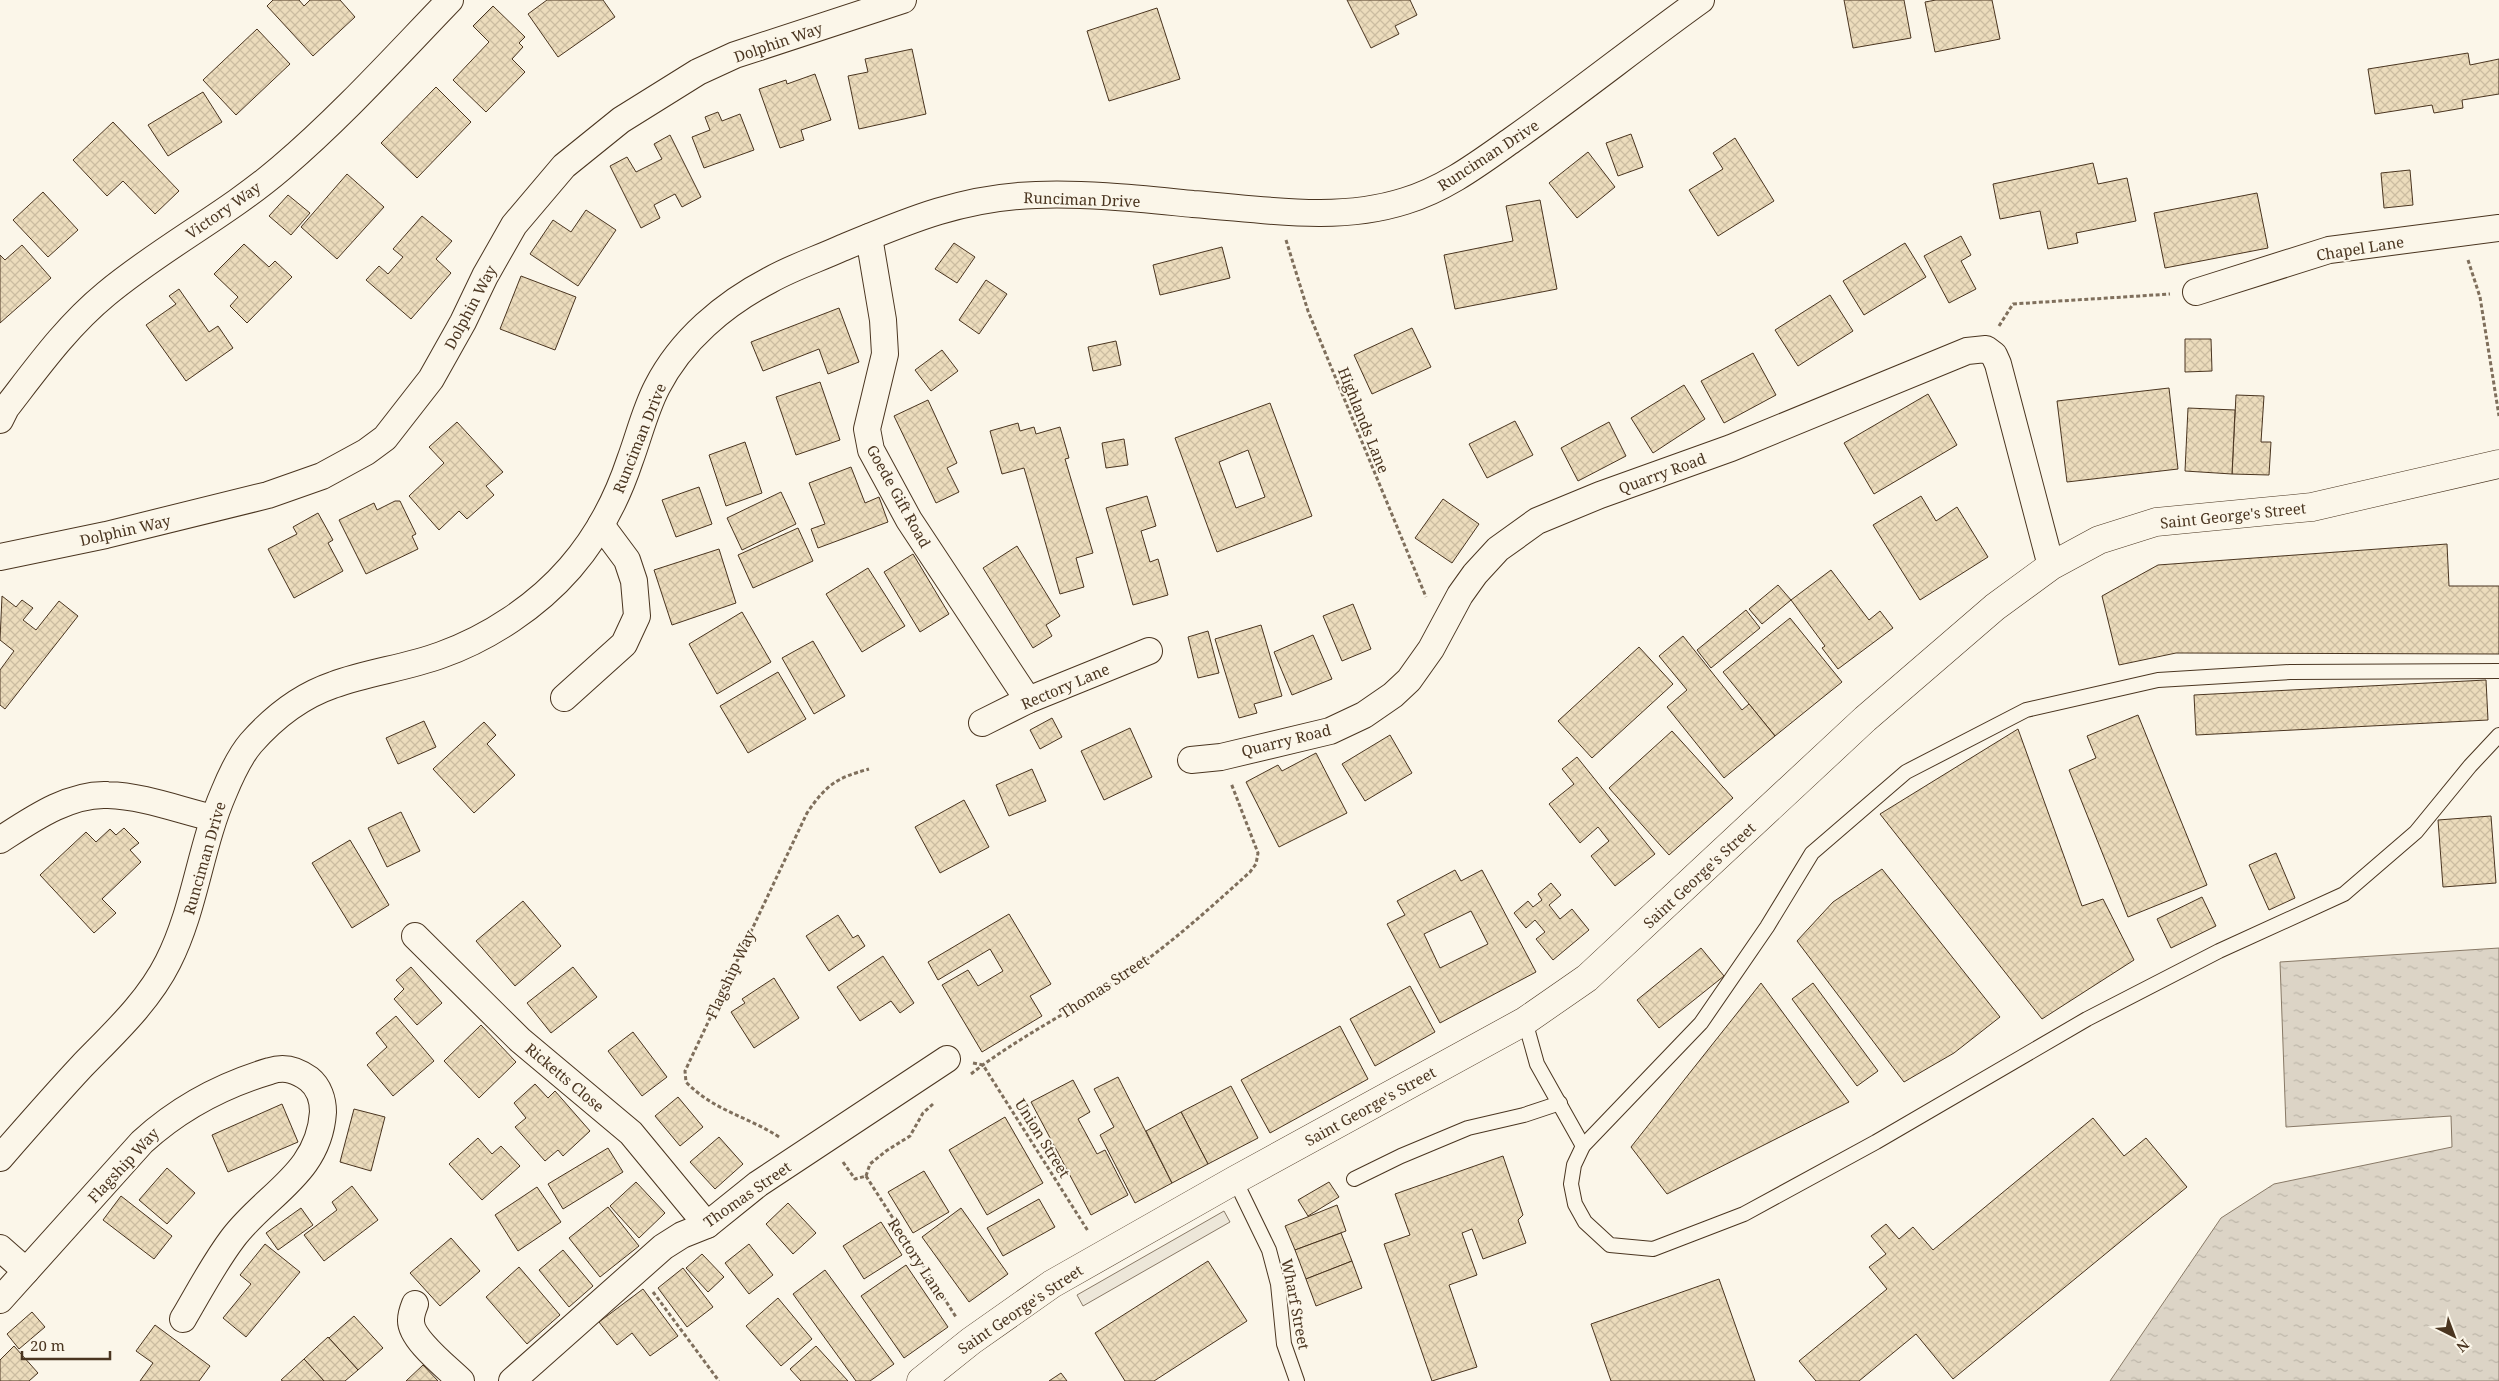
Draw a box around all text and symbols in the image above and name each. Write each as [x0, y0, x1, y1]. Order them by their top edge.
street label: Dolphin Way [731, 17, 826, 67]
street label: Runciman Drive [1434, 115, 1542, 195]
street label: Victory Way [182, 177, 265, 243]
street label: Runciman Drive [1023, 187, 1141, 211]
street label: Chapel Lane [2315, 231, 2405, 265]
street label: Dolphin Way [439, 261, 501, 353]
street label: Highlands Lane [1334, 364, 1394, 476]
street label: Runciman Drive [608, 380, 670, 496]
street label: Goede Gift Road [862, 441, 936, 551]
street label: Quarry Road [1615, 448, 1709, 498]
street label: Saint George's Street [2159, 497, 2307, 533]
street label: Dolphin Way [78, 510, 173, 550]
street label: Rectory Lane [1018, 658, 1112, 714]
street label: Quarry Road [1239, 719, 1333, 761]
street label: Runciman Drive [178, 799, 230, 917]
street label: Saint George's Street [1639, 818, 1759, 932]
street label: Flagship Way [701, 926, 759, 1022]
street label: Thomas Street [1056, 950, 1152, 1022]
street label: Ricketts Close [521, 1038, 609, 1116]
street label: Saint George's Street [1301, 1062, 1439, 1150]
street label: Union Street [1011, 1095, 1075, 1181]
street label: Flagship Way [83, 1123, 163, 1207]
street label: Thomas Street [699, 1156, 795, 1232]
street label: Rectory Lane [884, 1214, 952, 1304]
street label: Wharf Street [1277, 1257, 1315, 1351]
street label: Saint George's Street [954, 1260, 1086, 1358]
north arrow [2429, 1311, 2479, 1361]
scale bar [22, 1328, 110, 1360]
text: 20 m [30, 1335, 65, 1355]
text: N [2453, 1335, 2473, 1357]

